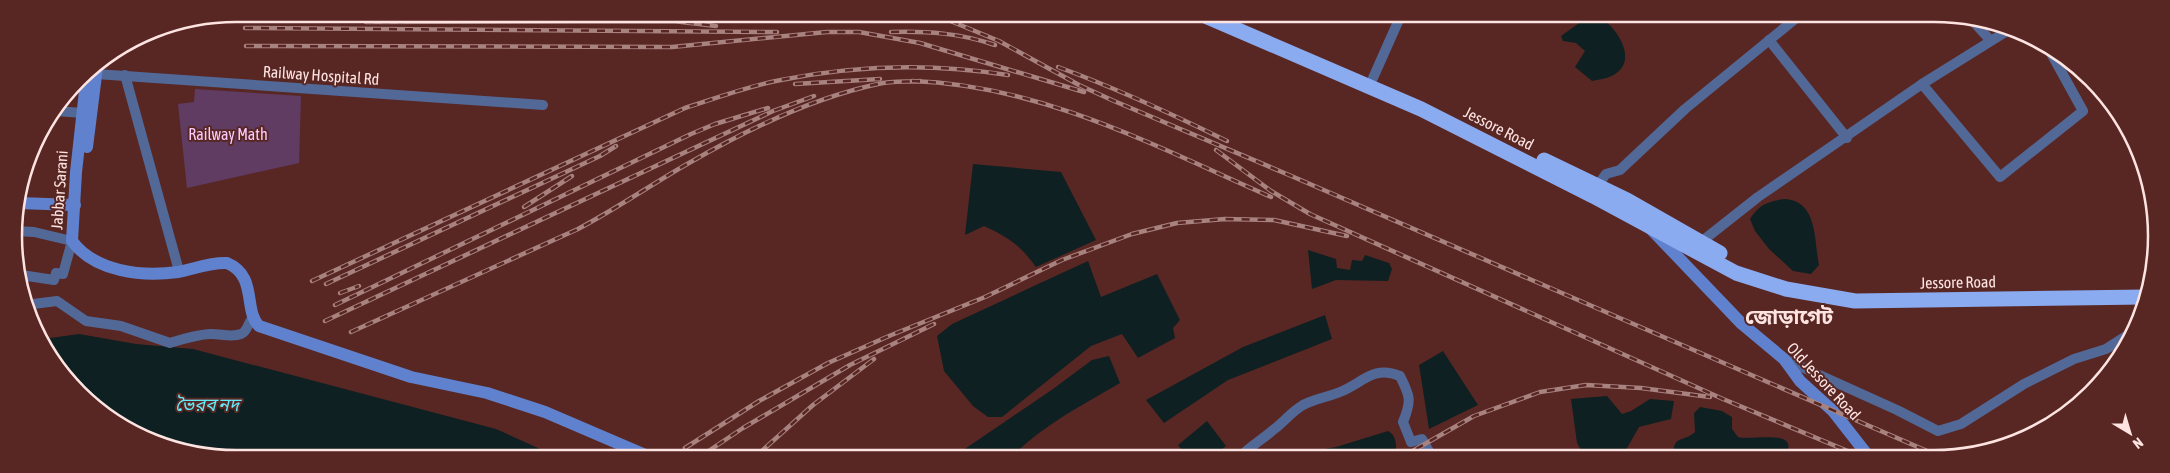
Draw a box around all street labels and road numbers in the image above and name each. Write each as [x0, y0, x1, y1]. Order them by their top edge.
street label: Railway Hospital Rd [262, 62, 380, 89]
street label: Jessore Road [1461, 103, 1537, 153]
street label: Jabbar Sarani [47, 150, 71, 230]
street label: Jessore Road [1920, 272, 1996, 292]
street label: Old Jessore Road [1784, 339, 1864, 423]

